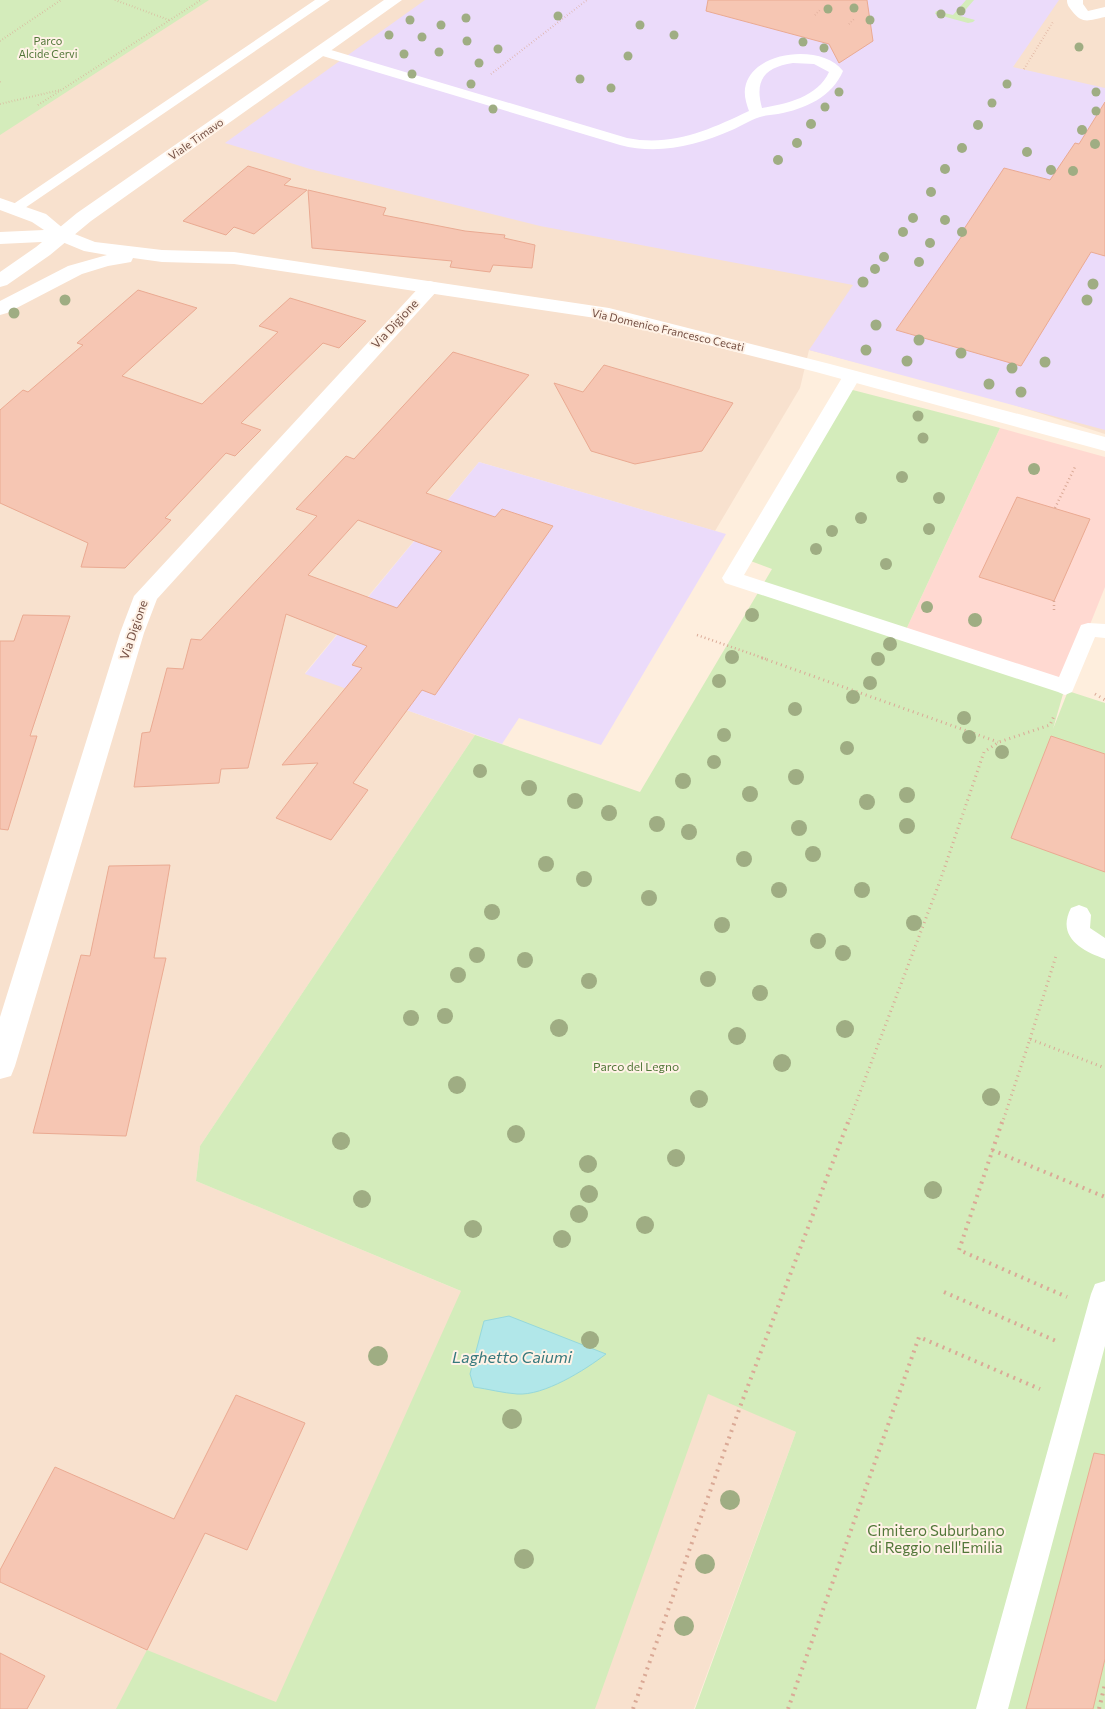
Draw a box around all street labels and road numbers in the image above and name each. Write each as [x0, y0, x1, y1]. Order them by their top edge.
street label: Viale Timavo [166, 115, 226, 162]
street label: Via Digione [368, 296, 420, 351]
street label: Via Domenico Francesco Cecati [591, 306, 746, 353]
street label: Via Digione [116, 598, 150, 661]

